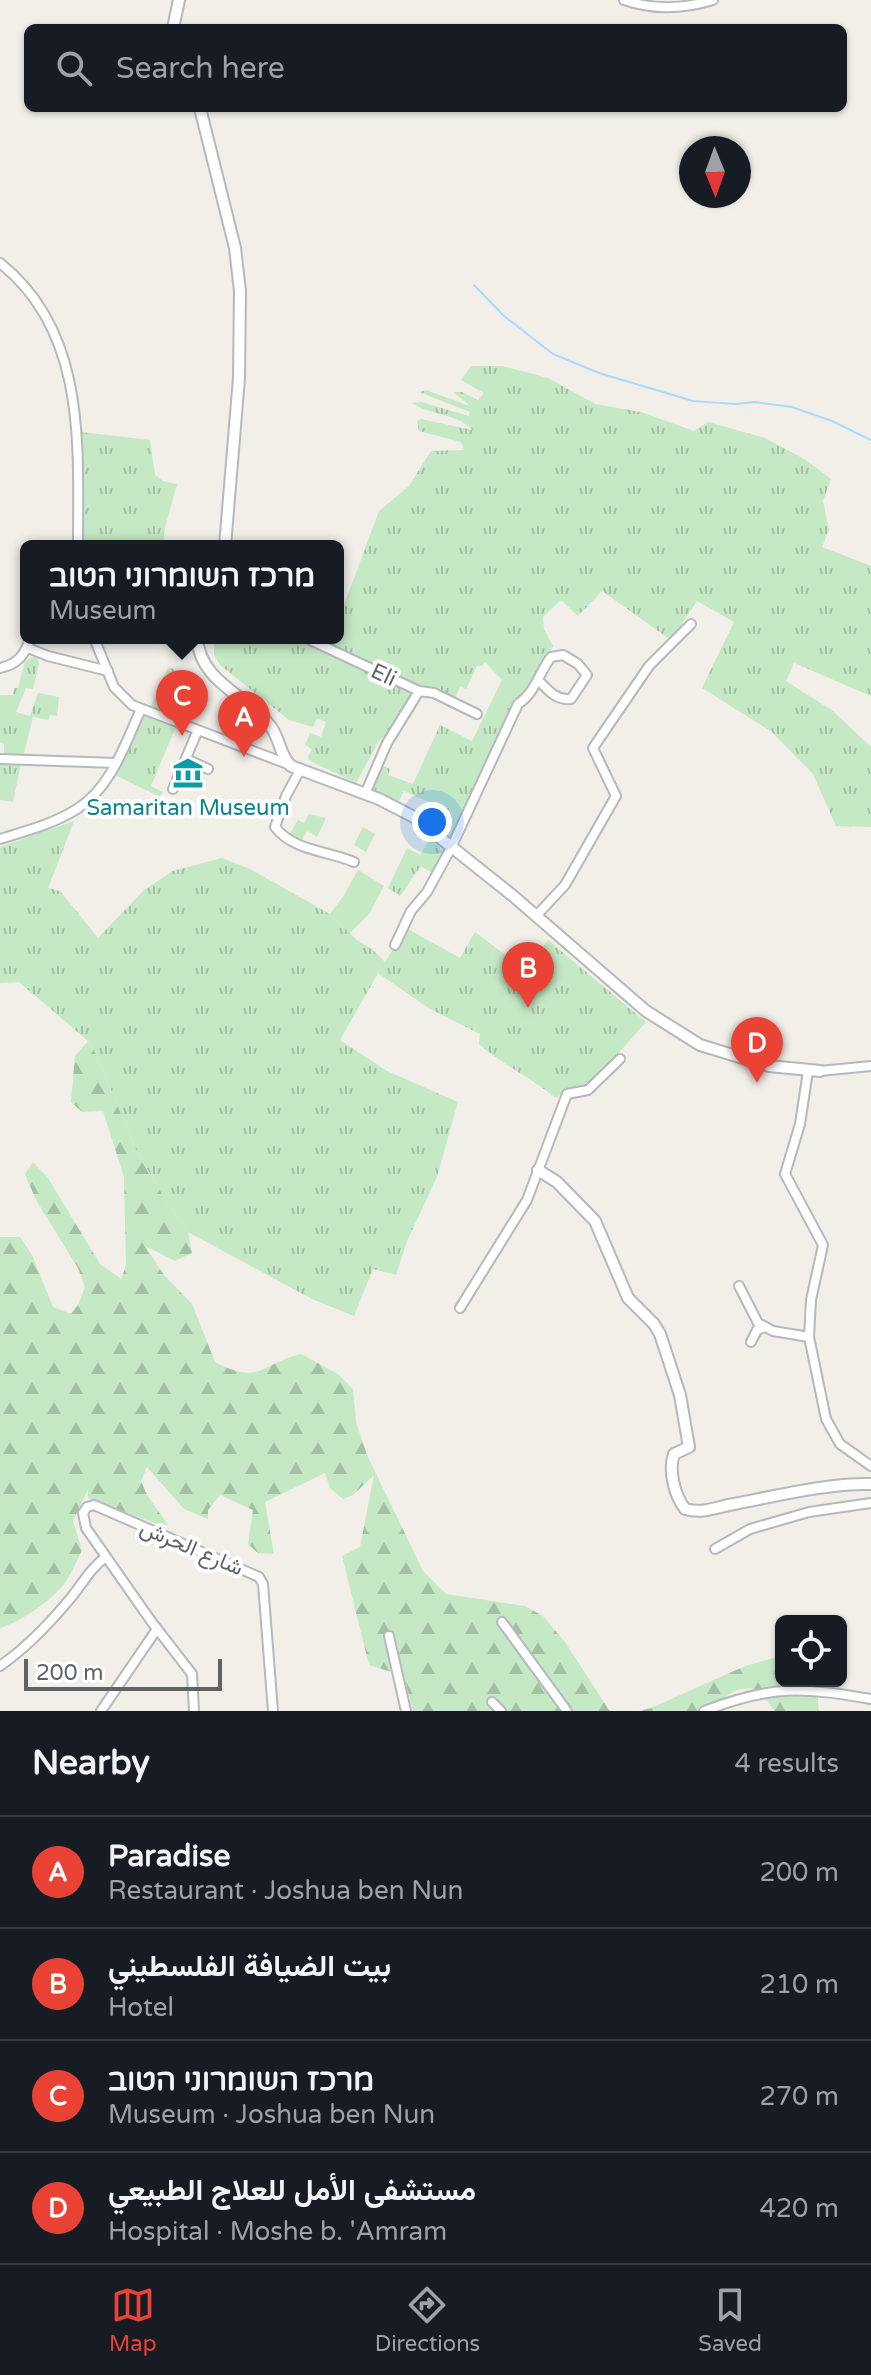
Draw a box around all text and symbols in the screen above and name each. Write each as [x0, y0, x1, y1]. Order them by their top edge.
search box [24, 24, 847, 112]
icon: search [52, 46, 96, 90]
text: Search here [116, 50, 285, 87]
north arrow [679, 136, 751, 208]
popup [20, 540, 344, 644]
text: מרכז השומרוני הטוב [49, 558, 315, 595]
text: Museum [49, 595, 156, 626]
street label: Eli [367, 658, 400, 692]
pin: C [156, 670, 208, 736]
pin: A [218, 691, 270, 757]
museum icon: Samaritan Museum [171, 756, 205, 790]
place label: Samaritan Museum [86, 795, 290, 821]
your location [412, 802, 452, 842]
pin: B [502, 942, 554, 1008]
pin: D [731, 1017, 783, 1083]
street label: شارع الحرش [136, 1515, 247, 1582]
map controls [775, 1615, 847, 1687]
button: locate [775, 1615, 847, 1687]
scale bar [24, 1655, 222, 1691]
text: 200 m [36, 1660, 103, 1686]
text: Nearby [32, 1743, 150, 1784]
text: 4 results [734, 1748, 839, 1779]
text: Paradise [108, 1838, 230, 1875]
text: A [48, 1857, 68, 1888]
text: 200 m [759, 1857, 839, 1888]
text: Restaurant · Joshua ben Nun [108, 1875, 463, 1906]
text: بيت الضيافة الفلسطيني [108, 1948, 391, 1985]
text: B [49, 1969, 67, 2000]
text: 210 m [759, 1969, 839, 2000]
text: Hotel [108, 1992, 174, 2023]
text: מרכז השומרוני הטוב [108, 2062, 374, 2099]
text: C [49, 2081, 67, 2112]
text: 270 m [759, 2081, 839, 2112]
text: Museum · Joshua ben Nun [108, 2099, 435, 2130]
text: مستشفى الأمل للعلاج الطبيعي [108, 2172, 476, 2209]
text: D [48, 2193, 68, 2224]
text: 420 m [759, 2193, 839, 2224]
text: Hospital · Moshe b. 'Amram [108, 2216, 447, 2247]
tab: Map [109, 2283, 157, 2357]
tab: Directions [375, 2283, 480, 2357]
tab: Saved [698, 2283, 762, 2357]

